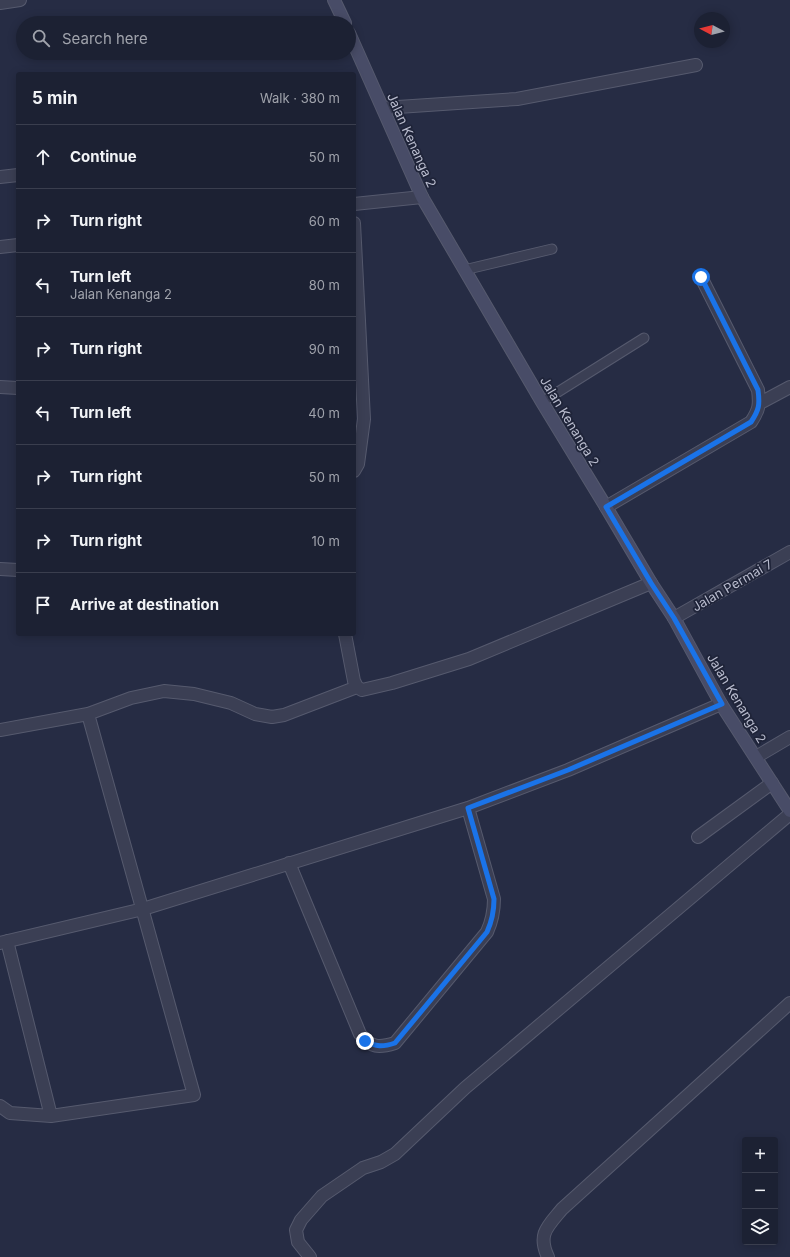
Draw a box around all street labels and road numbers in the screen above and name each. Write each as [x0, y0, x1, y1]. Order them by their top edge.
street label: Jalan Kenanga 2 [384, 90, 440, 190]
street label: Jalan Kenanga 2 [537, 373, 603, 469]
street label: Jalan Permai 7 [689, 556, 775, 614]
street label: Jalan Kenanga 2 [704, 650, 770, 746]

